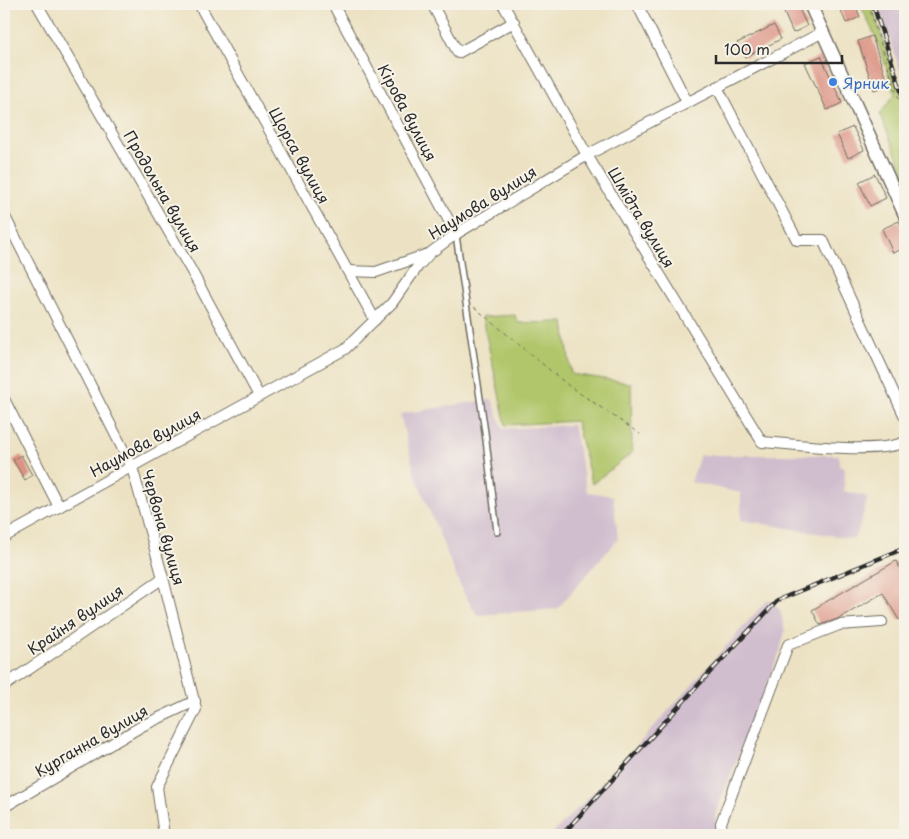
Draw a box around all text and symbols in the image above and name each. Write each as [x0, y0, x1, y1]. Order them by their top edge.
scale bar [716, 32, 843, 64]
text: 100 m [724, 37, 770, 60]
street label: Кірова вулиця [373, 59, 443, 165]
place label: Ярник [842, 71, 889, 94]
marker: Ярник [827, 76, 839, 88]
street label: Щорса вулиця [264, 102, 336, 208]
street label: Продольна вулиця [119, 126, 207, 256]
street label: Наумова вулиця [423, 159, 541, 245]
street label: Шмідта вулиця [603, 162, 681, 272]
street label: Наумова вулиця [85, 402, 205, 482]
street label: Червона вулиця [136, 466, 192, 588]
street label: Крайня вулиця [23, 578, 127, 660]
street label: Курганна вулиця [30, 698, 152, 782]

